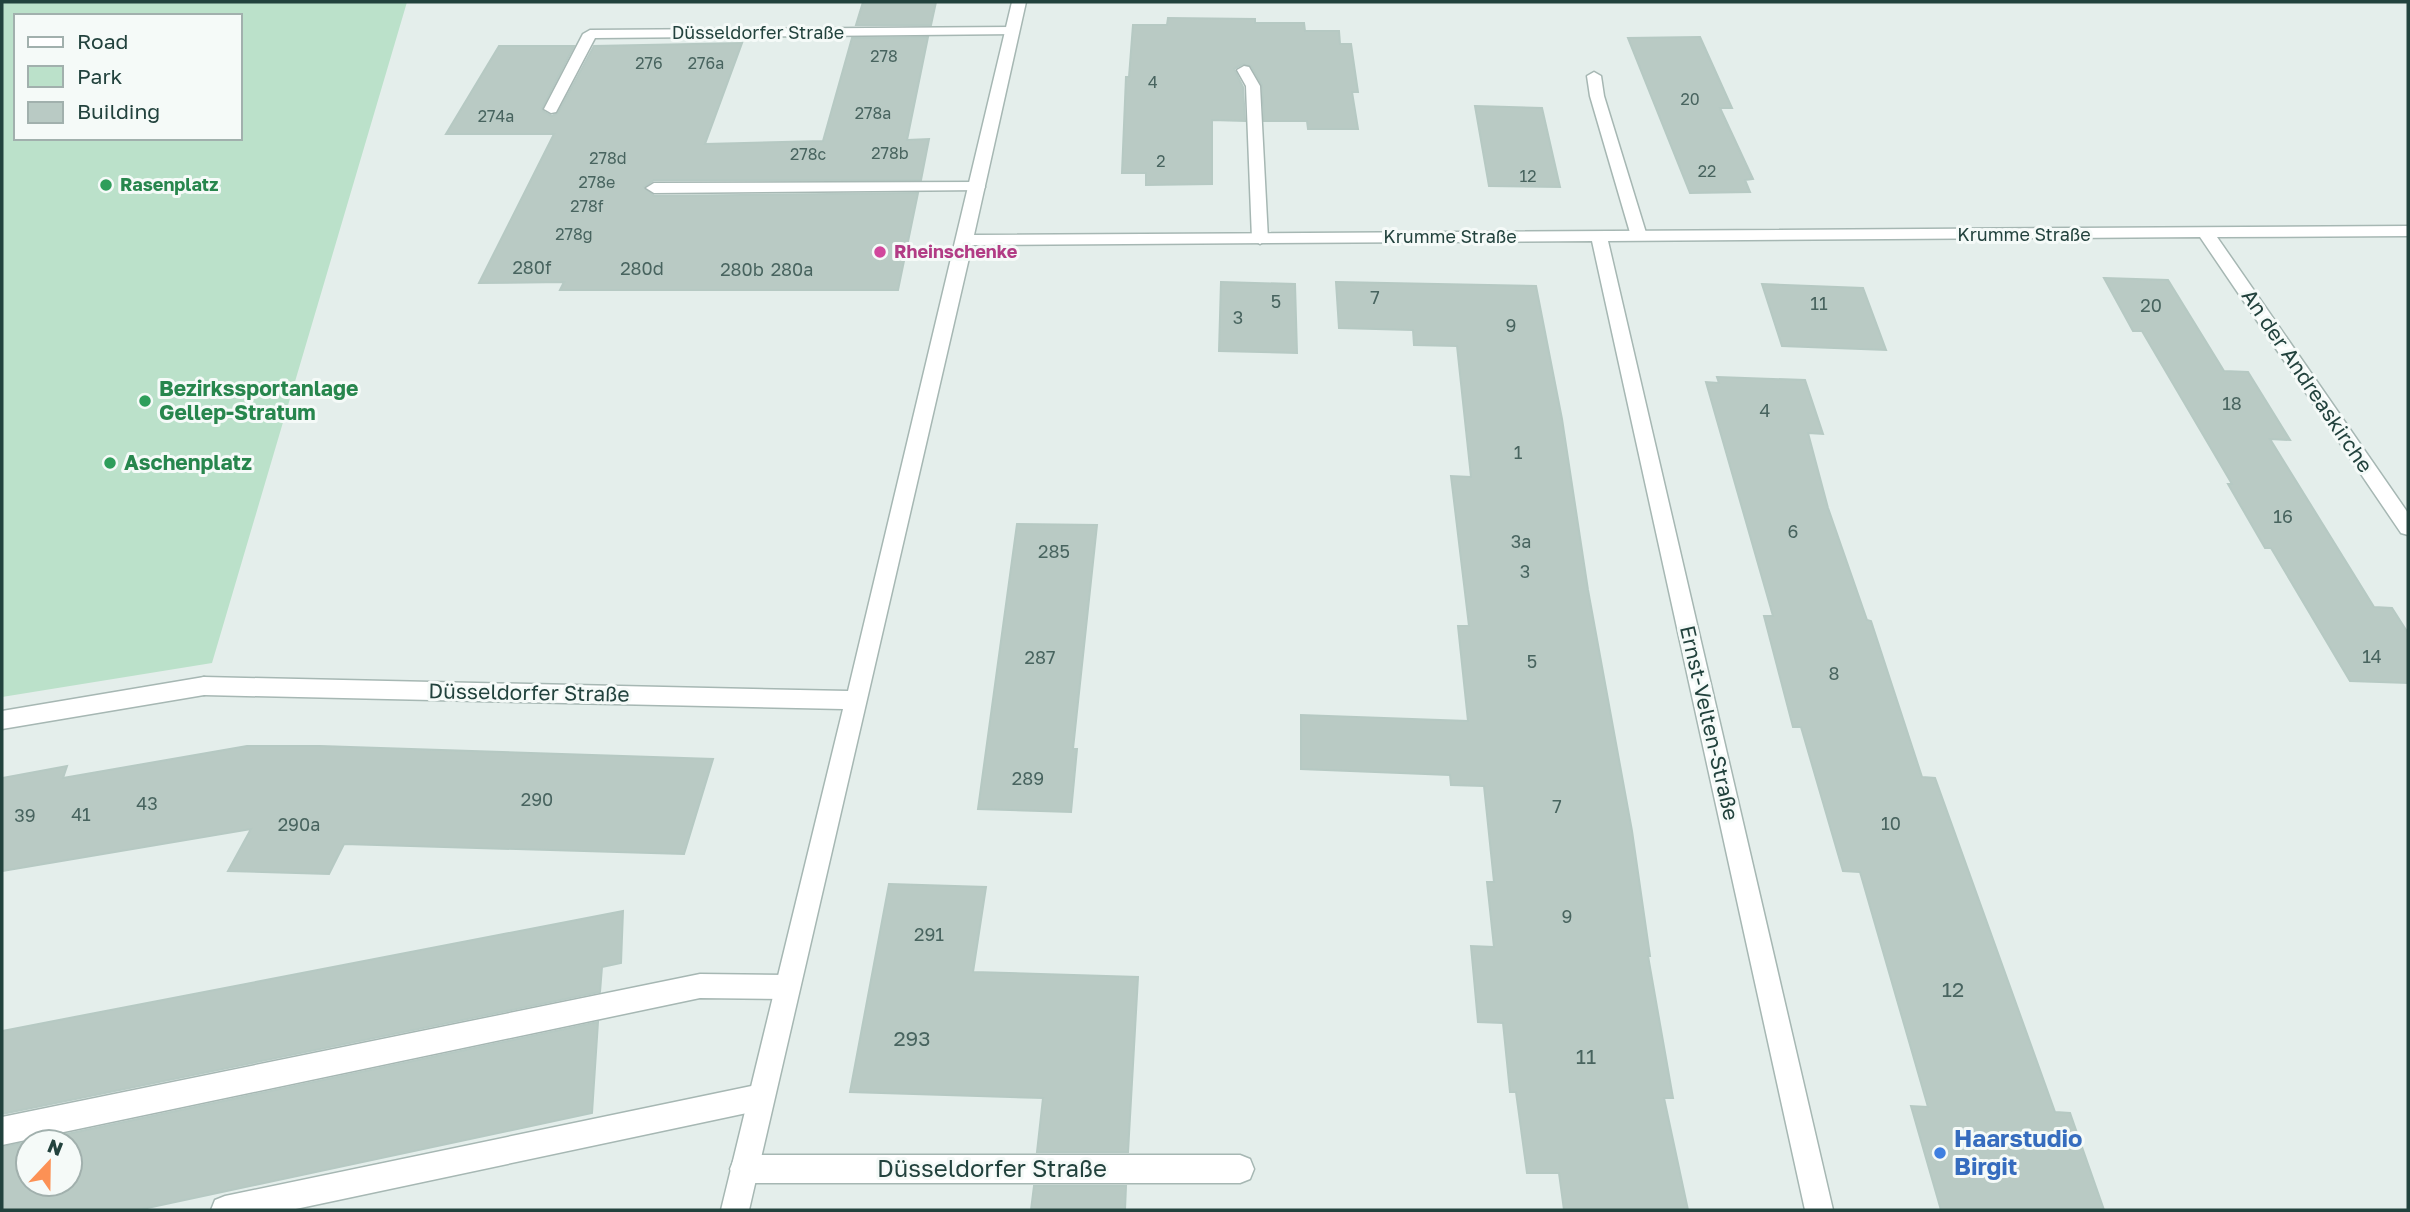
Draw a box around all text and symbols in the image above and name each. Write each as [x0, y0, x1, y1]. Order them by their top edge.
legend [14, 14, 242, 140]
street label: Düsseldorfer Straße [672, 21, 844, 43]
text: Road [77, 28, 128, 54]
house number: 278 [870, 46, 898, 66]
house number: 276 [635, 53, 663, 73]
house number: 276a [688, 53, 724, 73]
text: Park [77, 63, 123, 89]
house number: 4 [1148, 72, 1158, 92]
house number: 20 [1680, 89, 1700, 109]
text: Building [77, 98, 160, 124]
house number: 278a [855, 103, 891, 123]
house number: 274a [478, 106, 514, 126]
house number: 278b [871, 143, 909, 163]
house number: 278c [790, 144, 826, 164]
house number: 278d [589, 148, 627, 168]
house number: 2 [1156, 151, 1166, 171]
house number: 22 [1698, 161, 1716, 181]
house number: 12 [1519, 166, 1537, 186]
house number: 278e [579, 172, 615, 192]
place label: Rasenplatz [120, 173, 218, 195]
marker: Rasenplatz [98, 177, 114, 193]
house number: 278f [570, 196, 604, 216]
street label: Krumme Straße [1957, 223, 2091, 245]
house number: 278g [555, 224, 593, 244]
street label: Krumme Straße [1383, 225, 1517, 247]
place label: Rheinschenke [894, 240, 1018, 262]
marker: Rheinschenke [872, 244, 888, 260]
house number: 280f [512, 256, 552, 278]
house number: 280d [620, 257, 664, 279]
house number: 280b [720, 258, 764, 280]
house number: 280a [771, 258, 813, 280]
street label: An der Andreaskirche [2237, 284, 2379, 477]
house number: 7 [1370, 286, 1380, 308]
house number: 5 [1271, 290, 1281, 312]
house number: 11 [1810, 292, 1828, 314]
house number: 20 [2140, 294, 2162, 316]
house number: 3 [1233, 306, 1243, 328]
house number: 9 [1506, 314, 1516, 336]
place label: Bezirkssportanlage Gellep-Stratum [159, 375, 358, 425]
house number: 18 [2222, 392, 2242, 414]
marker: Bezirkssportanlage Gellep-Stratum [137, 393, 153, 409]
house number: 4 [1760, 399, 1771, 421]
house number: 1 [1514, 441, 1523, 463]
place label: Aschenplatz [124, 449, 252, 475]
marker: Aschenplatz [102, 455, 118, 471]
house number: 16 [2273, 505, 2293, 527]
house number: 6 [1788, 520, 1798, 542]
house number: 3a [1511, 530, 1531, 552]
house number: 285 [1038, 540, 1070, 562]
house number: 3 [1520, 560, 1530, 582]
street label: Ernst-Velten-Straße [1675, 623, 1745, 823]
house number: 14 [2362, 645, 2382, 667]
house number: 287 [1025, 646, 1055, 668]
house number: 5 [1527, 650, 1537, 672]
house number: 8 [1829, 662, 1839, 684]
street label: Düsseldorfer Straße [428, 677, 630, 707]
house number: 289 [1012, 767, 1044, 789]
house number: 290 [521, 788, 553, 810]
house number: 43 [136, 792, 158, 814]
house number: 7 [1552, 795, 1562, 817]
house number: 41 [71, 803, 91, 825]
house number: 39 [14, 804, 36, 826]
house number: 10 [1881, 812, 1901, 834]
house number: 290a [278, 813, 320, 835]
house number: 9 [1562, 905, 1572, 927]
house number: 291 [914, 923, 944, 945]
house number: 12 [1942, 976, 1964, 1002]
house number: 293 [893, 1025, 931, 1051]
house number: 11 [1576, 1043, 1596, 1069]
place label: Haarstudio Birgit [1954, 1123, 2082, 1180]
north arrow [14, 1128, 84, 1198]
text: N [45, 1133, 67, 1160]
marker: Haarstudio Birgit [1932, 1145, 1948, 1161]
street label: Düsseldorfer Straße [877, 1153, 1107, 1182]

